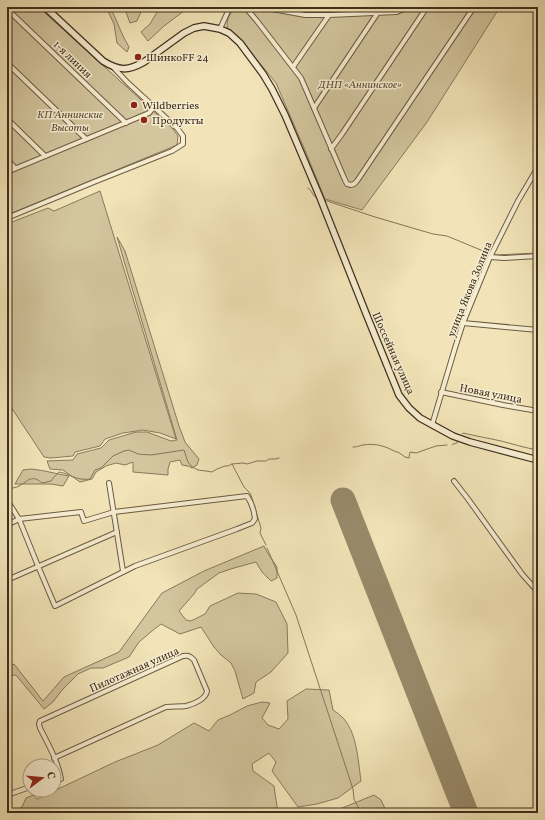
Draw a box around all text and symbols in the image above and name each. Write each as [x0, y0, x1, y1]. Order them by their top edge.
street label: 1-я линия [49, 38, 95, 82]
place label: ШинкоFF 24 [146, 51, 209, 66]
marker: ШинкоFF 24 [133, 52, 143, 62]
park label: ДНП «Аннинское» [317, 78, 402, 93]
place label: Wildberries [142, 99, 199, 114]
marker: Wildberries [129, 100, 139, 110]
park label: КП Аннинские Высоты [37, 108, 103, 136]
place label: Продукты [152, 114, 204, 129]
marker: Продукты [139, 115, 149, 125]
street label: улица Якова Золина [444, 239, 497, 340]
street label: Шоссейная улица [368, 310, 418, 398]
street label: Новая улица [458, 381, 524, 408]
street label: Пилотажная улица [87, 644, 182, 697]
north arrow [22, 758, 62, 798]
text: С [42, 770, 58, 781]

